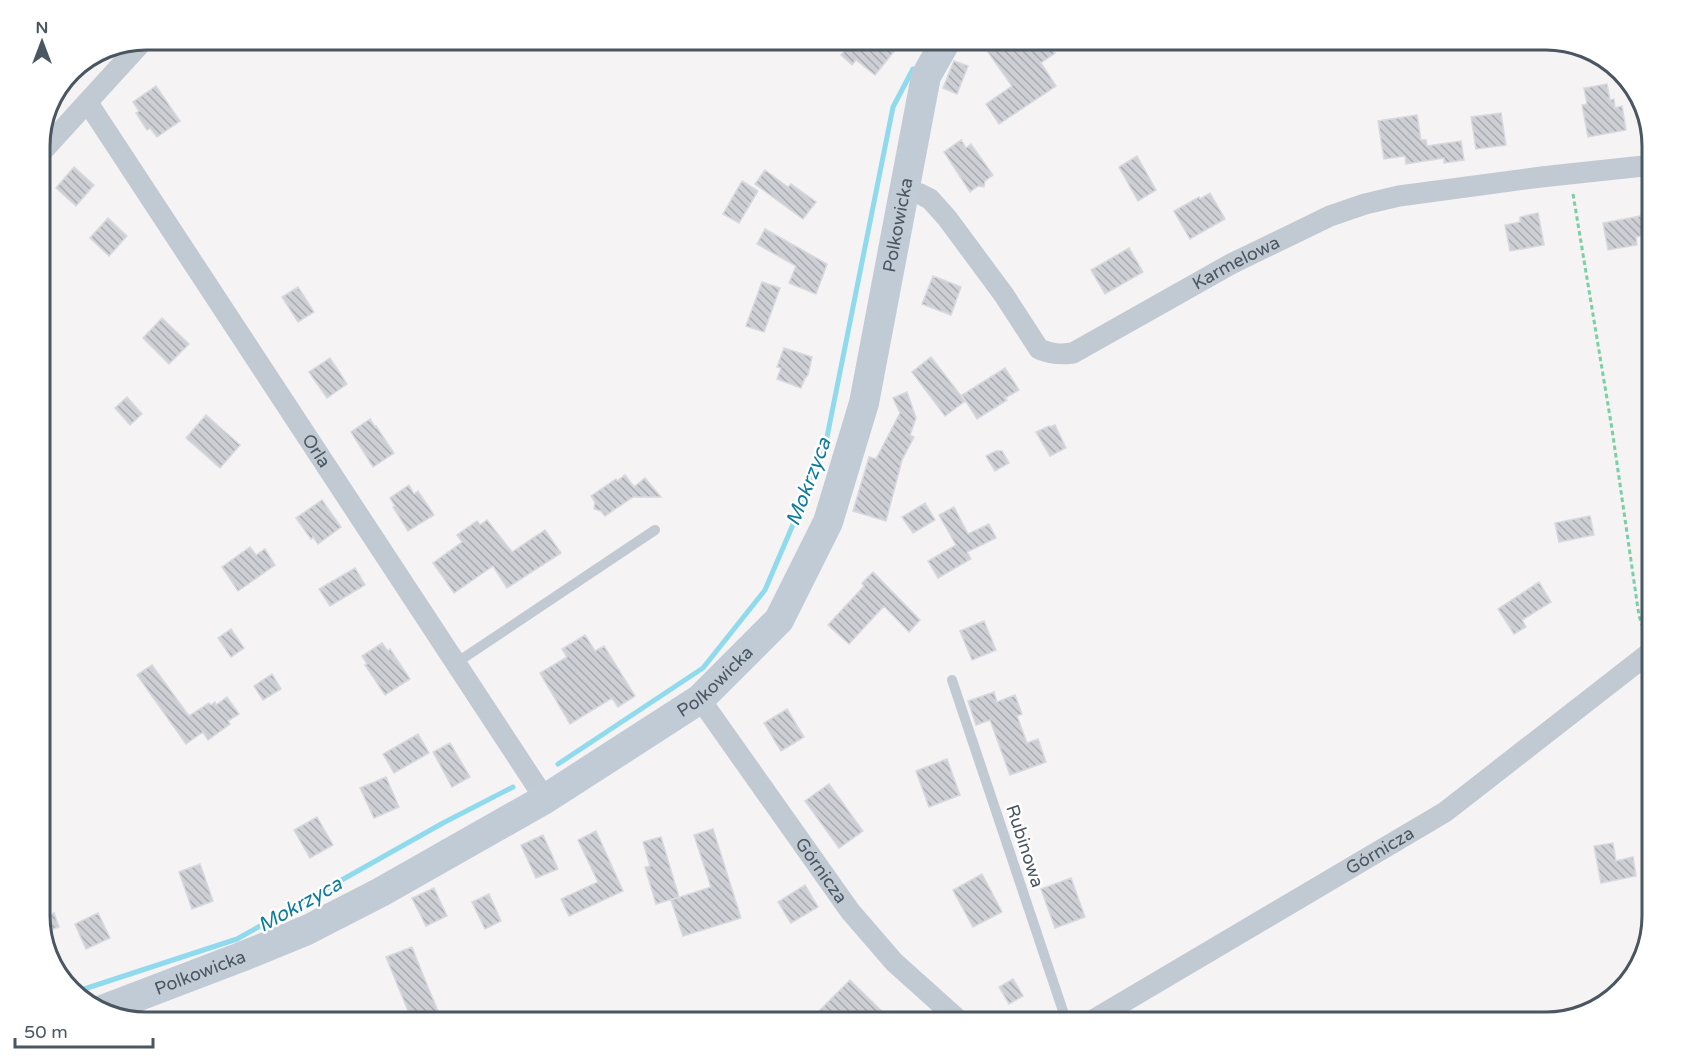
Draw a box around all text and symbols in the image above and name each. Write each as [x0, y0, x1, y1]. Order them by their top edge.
north arrow [12, 12, 72, 72]
text: N [36, 18, 48, 38]
street label: Polkowicka [878, 176, 917, 274]
street label: Karmelowa [1188, 231, 1283, 295]
street label: Orla [297, 430, 335, 472]
water label: Mokrzyca [781, 434, 837, 529]
street label: Polkowicka [673, 641, 758, 722]
street label: Rubinowa [1001, 802, 1049, 890]
street label: Górnicza [1342, 822, 1418, 879]
street label: Górnicza [790, 833, 852, 908]
water label: Mokrzyca [254, 872, 347, 938]
street label: Polkowicka [151, 945, 249, 1000]
scale bar [15, 1011, 153, 1049]
text: 50 m [24, 1021, 68, 1043]

